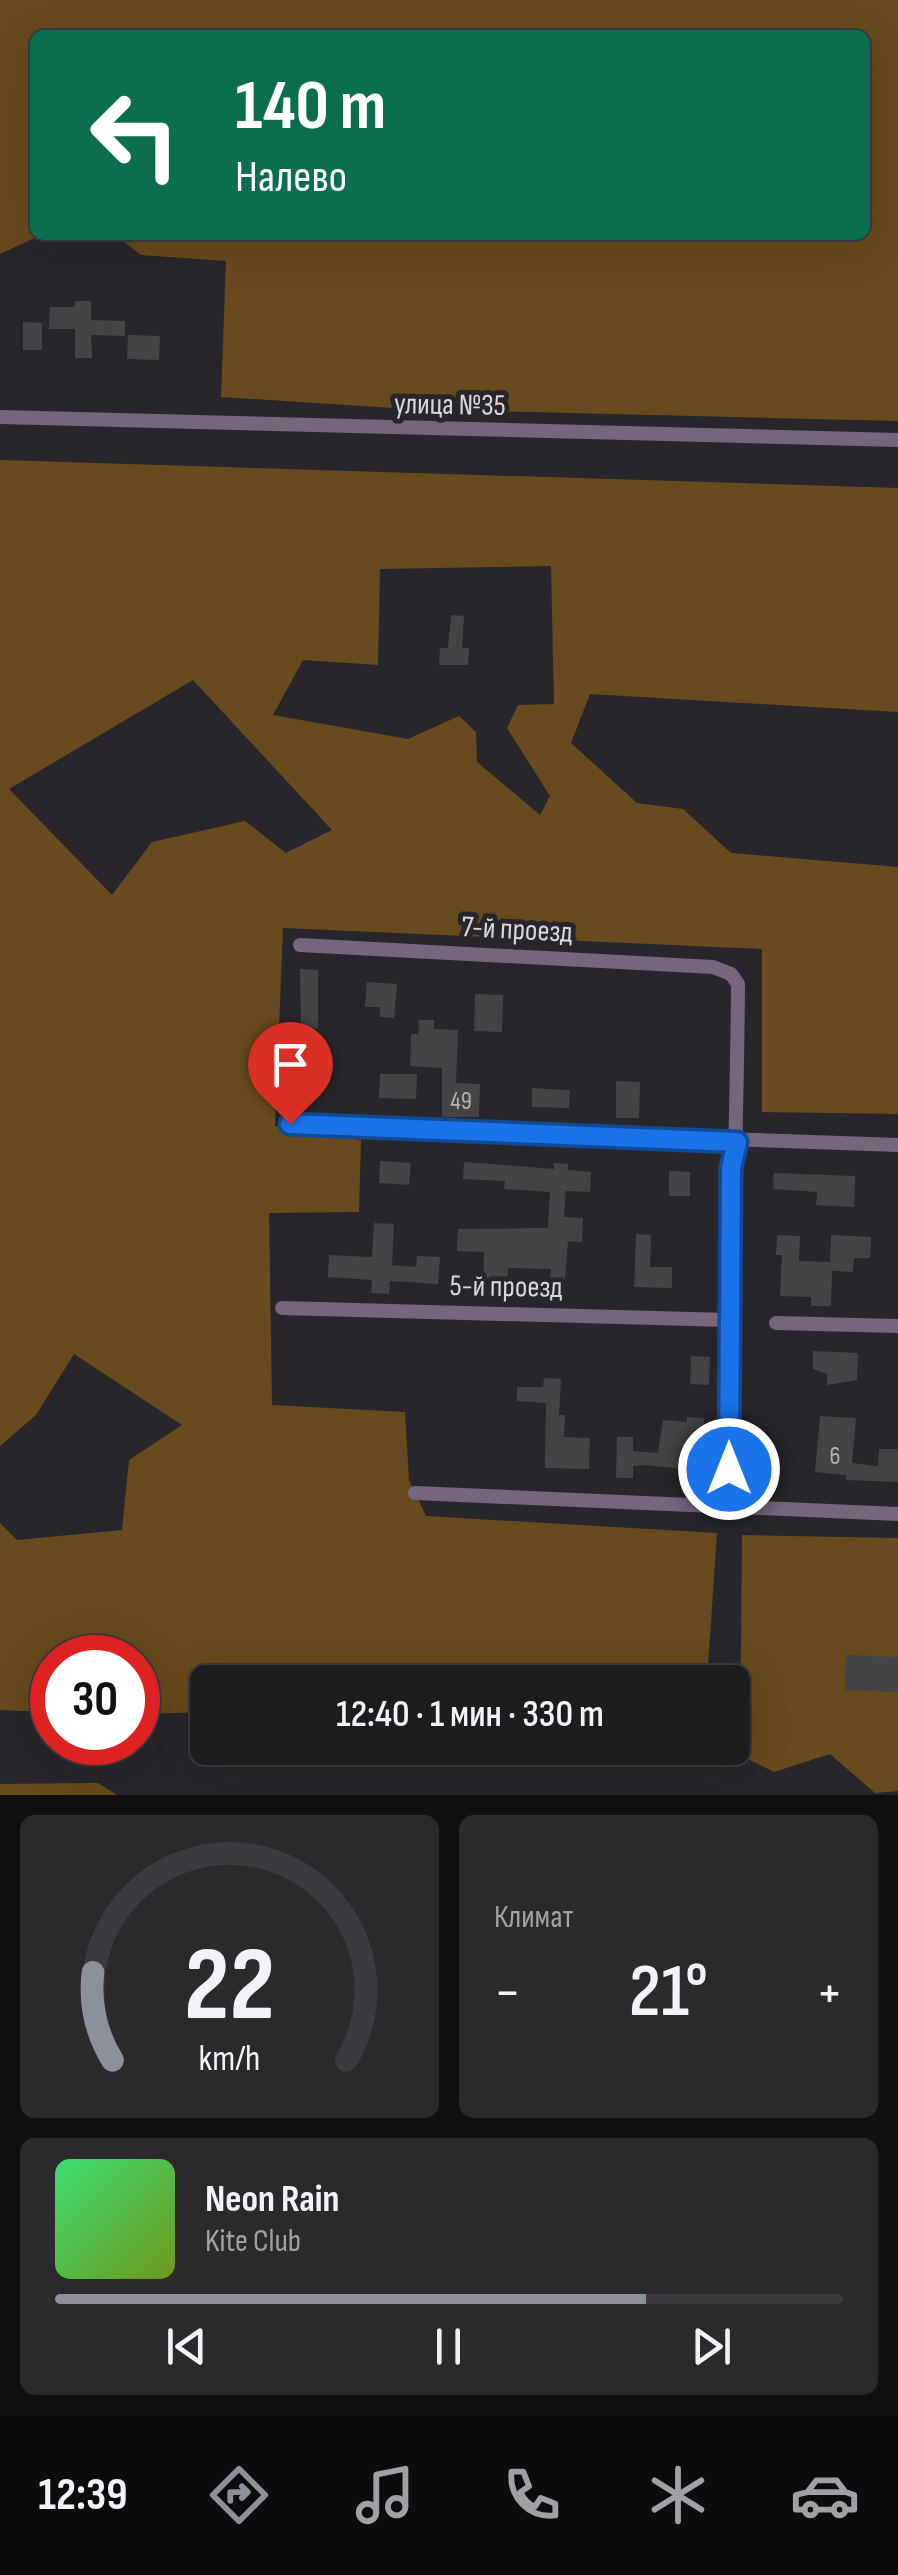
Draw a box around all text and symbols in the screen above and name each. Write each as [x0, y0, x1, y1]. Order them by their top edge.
text: 140 m [235, 65, 386, 149]
icon: left [70, 70, 200, 200]
text: Налево [235, 150, 347, 205]
street label: улица №35 [394, 386, 506, 424]
street label: 7-й проезд [460, 909, 574, 951]
pin [248, 1022, 333, 1125]
icon: arrive [263, 1037, 318, 1092]
house number: 49 [450, 1086, 472, 1117]
street label: 5-й проезд [449, 1268, 563, 1306]
position arrow [677, 1417, 781, 1521]
house number: 6 [830, 1441, 840, 1472]
speed limit sign: 30 [30, 1635, 160, 1765]
text: 12:40 · 1 мин · 330 m [336, 1692, 604, 1737]
text: Климат [494, 1898, 573, 1937]
text: 22 [184, 1924, 275, 2049]
text: 21° [629, 1947, 708, 2038]
text: − [494, 1960, 521, 2027]
text: + [816, 1960, 843, 2027]
text: km/h [199, 2038, 260, 2081]
text: Neon Rain [205, 2177, 339, 2222]
text: Kite Club [205, 2222, 301, 2261]
icon: previous [159, 2319, 214, 2374]
icon: pause [421, 2319, 476, 2374]
icon: next [684, 2319, 739, 2374]
icon: directions [204, 2460, 274, 2530]
icon: music [350, 2460, 420, 2530]
icon: phone [497, 2460, 567, 2530]
icon: climate [643, 2460, 713, 2530]
icon: car [790, 2460, 860, 2530]
text: 12:39 [38, 2468, 128, 2523]

